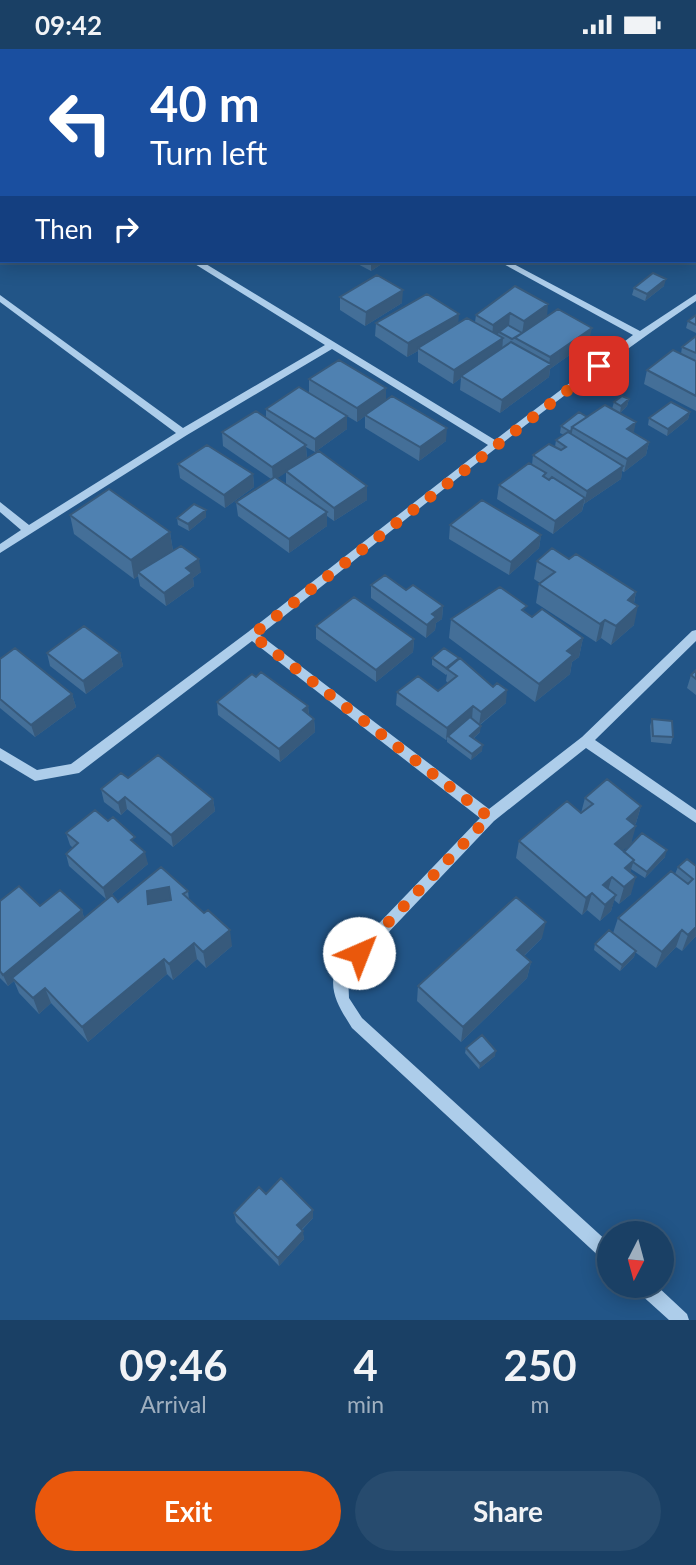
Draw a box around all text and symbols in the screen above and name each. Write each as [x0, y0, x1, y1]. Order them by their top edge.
text: 09:42 [35, 9, 102, 41]
text: 40 m [150, 74, 260, 132]
icon: left [35, 77, 126, 168]
text: Turn left [150, 133, 267, 172]
icon: right [107, 210, 145, 248]
text: Then [35, 213, 93, 245]
pin [569, 336, 629, 396]
icon: arrive [580, 347, 618, 385]
position arrow [322, 916, 396, 990]
north arrow [597, 1221, 674, 1299]
map controls [597, 1221, 674, 1298]
text: 09:46 [119, 1340, 228, 1390]
text: 4 [353, 1340, 378, 1390]
text: 250 [504, 1340, 577, 1390]
text: Arrival [140, 1390, 207, 1418]
text: min [347, 1390, 384, 1418]
text: m [531, 1390, 550, 1418]
button: Exit [35, 1471, 341, 1551]
button: Share [355, 1471, 661, 1551]

